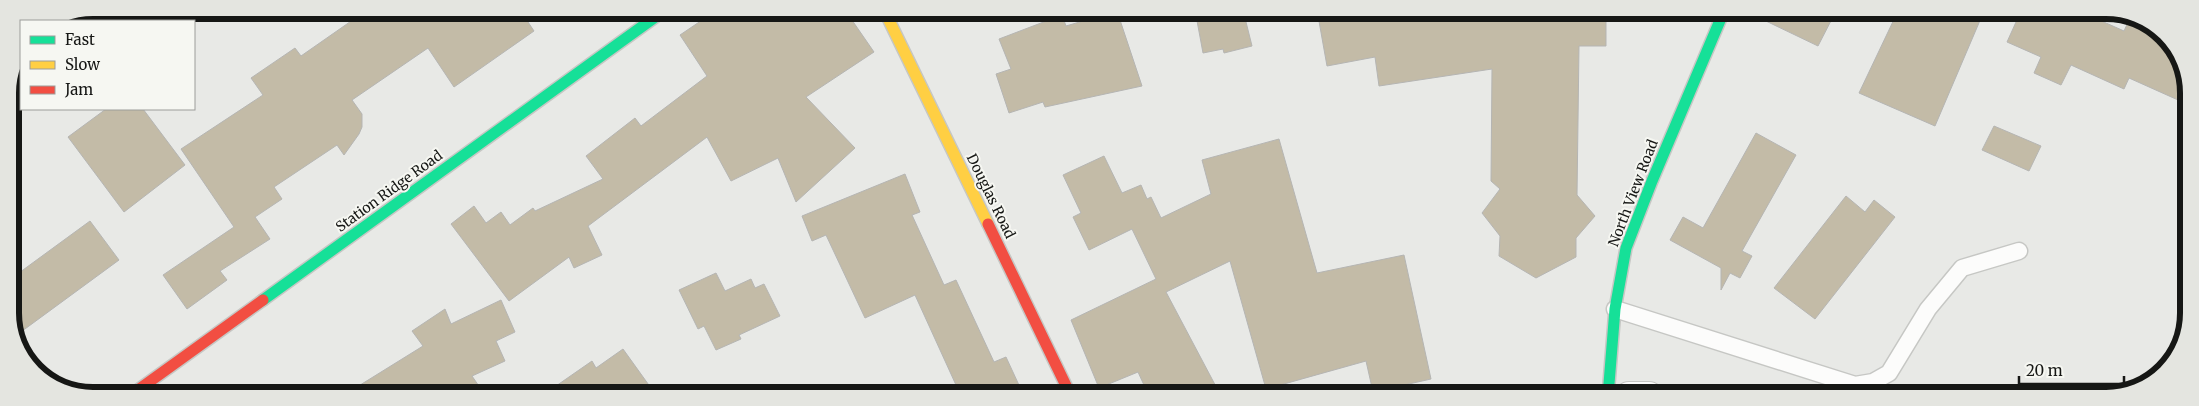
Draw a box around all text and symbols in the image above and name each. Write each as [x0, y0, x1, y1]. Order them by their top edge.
legend [20, 20, 195, 110]
text: Fast [65, 30, 95, 49]
text: Slow [65, 55, 100, 74]
text: Jam [64, 80, 93, 99]
street label: North View Road [1604, 136, 1662, 249]
street label: Station Ridge Road [332, 146, 446, 236]
street label: Douglas Road [963, 151, 1020, 242]
scale bar [2019, 354, 2124, 386]
text: 20 m [2026, 361, 2063, 380]

